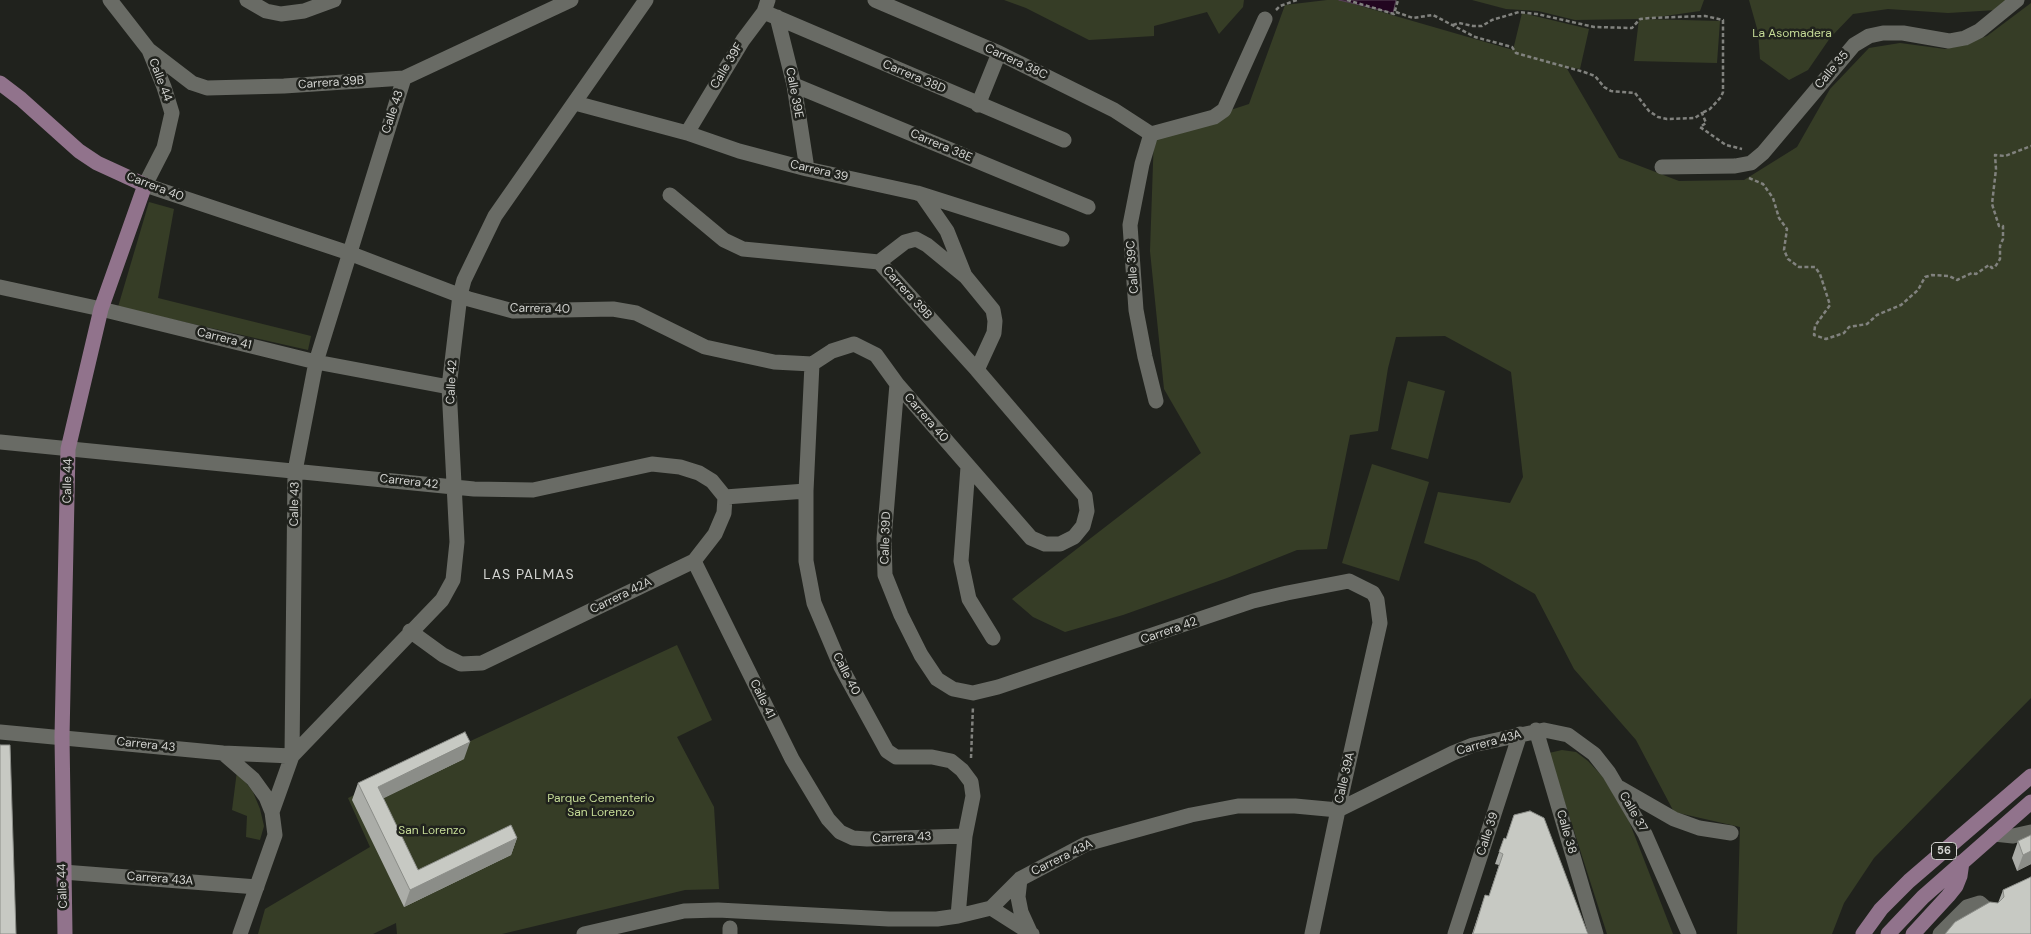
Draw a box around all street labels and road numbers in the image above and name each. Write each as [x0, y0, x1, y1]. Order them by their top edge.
street label: Calle 39F [708, 40, 746, 92]
street label: Carrera 38C [982, 41, 1050, 83]
street label: Calle 35 [1812, 48, 1852, 92]
street label: Calle 44 [145, 56, 175, 104]
street label: Carrera 38D [880, 57, 948, 97]
street label: Calle 39E [782, 66, 806, 120]
street label: Carrera 39B [297, 74, 365, 92]
street label: Calle 43 [379, 88, 407, 136]
street label: Carrera 38E [908, 126, 974, 166]
street label: Carrera 39 [789, 157, 849, 185]
street label: Carrera 40 [124, 169, 186, 205]
street label: Calle 39C [1124, 240, 1142, 294]
street label: Carrera 39B [879, 264, 935, 322]
street label: Carrera 40 [510, 301, 570, 317]
street label: Carrera 41 [195, 325, 253, 353]
street label: Calle 42 [444, 359, 460, 405]
street label: Carrera 40 [901, 391, 951, 445]
street label: Calle 44 [60, 458, 76, 504]
street label: Carrera 42 [379, 472, 439, 492]
street label: Calle 43 [287, 481, 303, 527]
street label: Calle 39D [878, 511, 894, 565]
street label: Carrera 42A [588, 575, 654, 617]
street label: Carrera 42 [1139, 615, 1199, 647]
street label: Calle 40 [829, 650, 863, 698]
street label: Calle 41 [746, 677, 778, 721]
street label: Carrera 43A [1455, 727, 1523, 759]
street label: Carrera 43 [116, 735, 176, 755]
street label: Calle 39A [1332, 751, 1358, 805]
street label: Calle 37 [1616, 789, 1650, 835]
street label: Calle 38 [1553, 808, 1579, 856]
street label: Calle 39 [1474, 810, 1502, 858]
street label: Carrera 43 [872, 830, 932, 846]
street label: Carrera 43A [1029, 837, 1095, 879]
road number: 56 [1932, 842, 1956, 859]
street label: Calle 44 [55, 863, 71, 909]
street label: Carrera 43A [126, 869, 194, 889]

